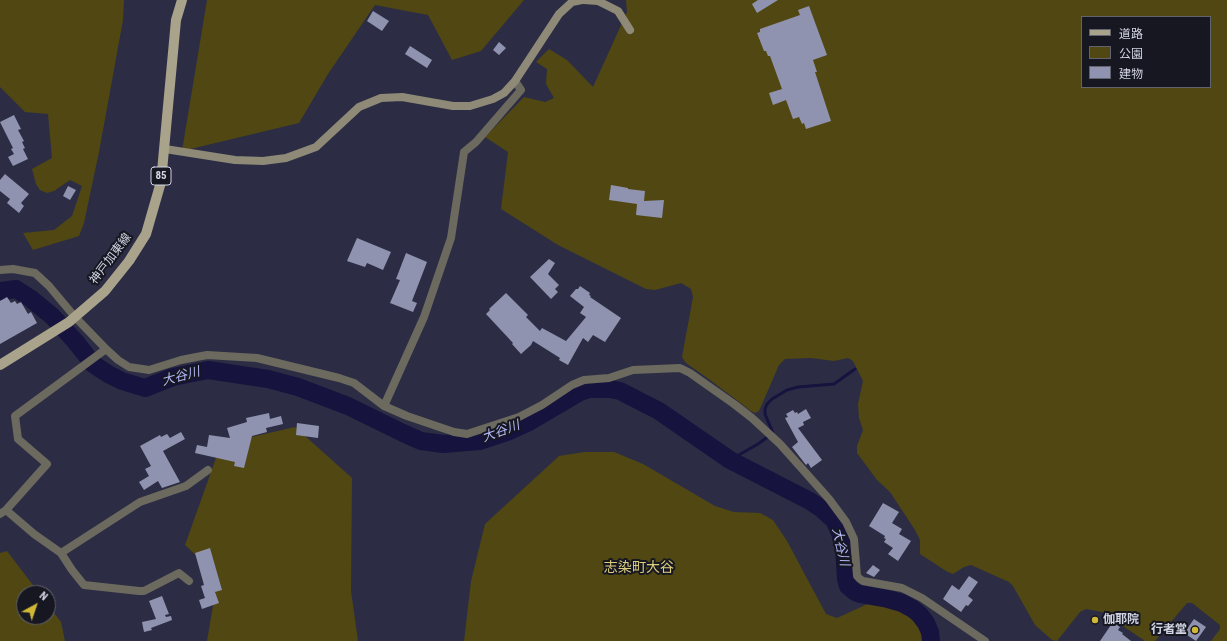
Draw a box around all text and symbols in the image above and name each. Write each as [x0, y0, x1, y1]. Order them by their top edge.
legend [1081, 16, 1211, 88]
text: 道路 [1119, 27, 1143, 41]
text: 公園 [1119, 47, 1143, 61]
text: 建物 [1119, 67, 1143, 81]
road number: 85 [151, 167, 171, 185]
street label: 神戸加東線 [87, 231, 135, 287]
water label: 大谷川 [160, 364, 202, 390]
water label: 大谷川 [480, 418, 522, 446]
water label: 大谷川 [828, 526, 852, 568]
district label: 志染町大谷 [604, 560, 674, 576]
north arrow [16, 585, 56, 625]
text: N [37, 589, 50, 603]
place label: 伽耶院 [1103, 613, 1139, 627]
marker: 伽耶院 [1090, 615, 1100, 625]
place label: 行者堂 [1151, 623, 1187, 637]
marker: 行者堂 [1190, 625, 1200, 635]

